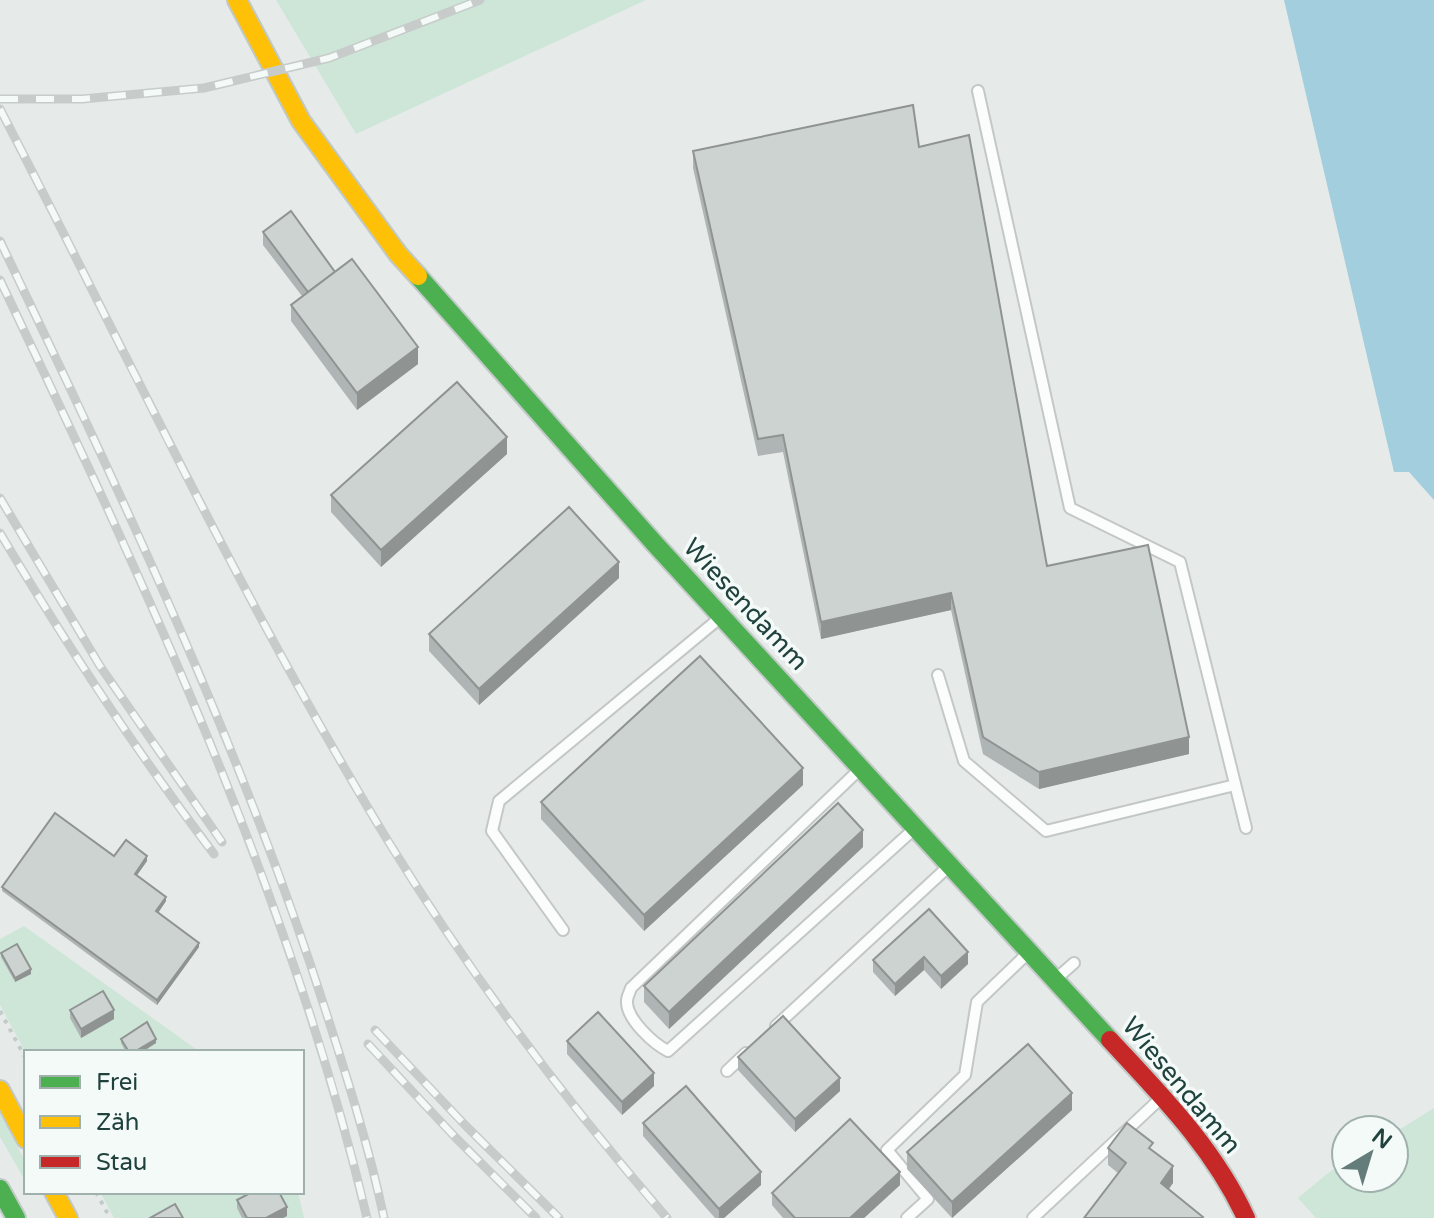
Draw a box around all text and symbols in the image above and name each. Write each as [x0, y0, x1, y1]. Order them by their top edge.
street label: Wiesendamm [677, 532, 815, 677]
street label: Wiesendamm [1115, 1011, 1248, 1160]
legend [24, 1050, 304, 1194]
text: Frei [96, 1068, 138, 1097]
text: Zäh [96, 1108, 139, 1137]
north arrow [1330, 1114, 1410, 1194]
text: N [1367, 1123, 1397, 1155]
text: Stau [96, 1148, 147, 1177]

